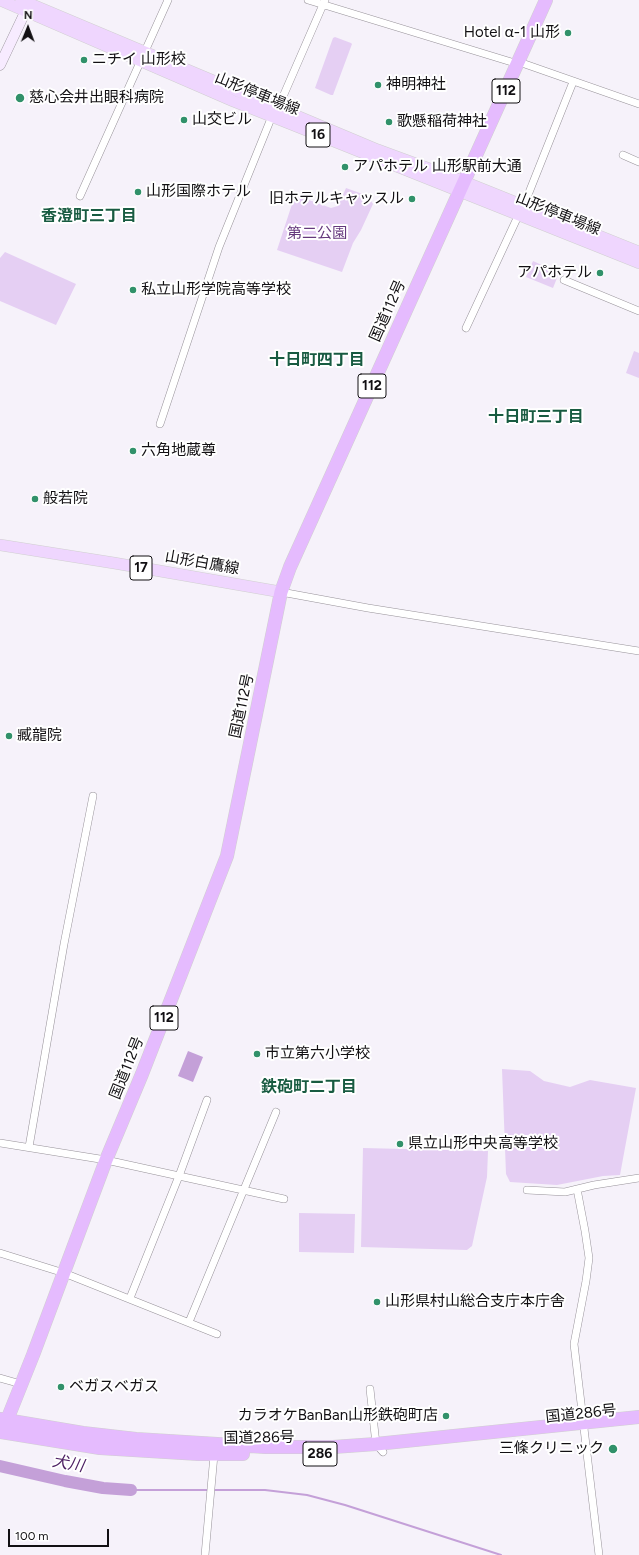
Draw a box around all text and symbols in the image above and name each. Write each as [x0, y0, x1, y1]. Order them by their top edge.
north arrow [8, 8, 48, 48]
text: N [24, 9, 33, 22]
place label: Hotel α-1 山形 [464, 24, 560, 42]
marker: Hotel α-1 山形 [563, 28, 573, 38]
place label: ニチイ 山形校 [92, 51, 186, 69]
marker: ニチイ 山形校 [79, 55, 89, 65]
street label: 山形停車場線 [212, 69, 302, 119]
place label: 神明神社 [386, 76, 446, 94]
road number: 112 [492, 79, 520, 103]
marker: 神明神社 [373, 80, 383, 90]
place label: 慈心会井出眼科病院 [29, 89, 164, 107]
marker: 慈心会井出眼科病院 [14, 92, 26, 104]
place label: 山交ビル [192, 111, 252, 129]
place label: 歌懸稲荷神社 [397, 113, 487, 131]
marker: 山交ビル [179, 115, 189, 125]
marker: 歌懸稲荷神社 [384, 117, 394, 127]
road number: 16 [306, 123, 330, 147]
place label: アパホテル 山形駅前大通 [353, 158, 522, 176]
marker: アパホテル 山形駅前大通 [340, 162, 350, 172]
place label: 山形国際ホテル [146, 183, 251, 201]
marker: 山形国際ホテル [133, 187, 143, 197]
street label: 山形停車場線 [513, 189, 603, 239]
place label: 旧ホテルキャッスル [269, 190, 404, 208]
marker: 旧ホテルキャッスル [407, 194, 417, 204]
district label: 香澄町三丁目 [41, 206, 137, 226]
park label: 第二公園 [287, 225, 347, 243]
place label: アパホテル [517, 264, 592, 282]
marker: アパホテル [595, 268, 605, 278]
street label: 国道112号 [366, 277, 410, 345]
place label: 私立山形学院高等学校 [141, 281, 291, 299]
marker: 私立山形学院高等学校 [128, 285, 138, 295]
district label: 十日町四丁目 [269, 350, 365, 370]
road number: 112 [358, 374, 386, 398]
district label: 十日町三丁目 [488, 407, 584, 427]
place label: 六角地蔵尊 [141, 442, 216, 460]
marker: 六角地蔵尊 [128, 446, 138, 456]
place label: 般若院 [43, 490, 88, 508]
marker: 般若院 [30, 494, 40, 504]
street label: 山形白鷹線 [164, 548, 240, 578]
road number: 17 [130, 556, 152, 580]
street label: 国道112号 [226, 672, 258, 740]
place label: 臧龍院 [17, 727, 62, 745]
marker: 臧龍院 [4, 731, 14, 741]
road number: 112 [150, 1006, 178, 1030]
street label: 国道112号 [106, 1034, 148, 1102]
place label: 市立第六小学校 [265, 1045, 370, 1063]
marker: 市立第六小学校 [252, 1049, 262, 1059]
district label: 鉄砲町二丁目 [261, 1077, 357, 1097]
place label: 県立山形中央高等学校 [408, 1135, 558, 1153]
marker: 県立山形中央高等学校 [395, 1139, 405, 1149]
place label: 山形県村山総合支庁本庁舎 [385, 1293, 565, 1311]
marker: 山形県村山総合支庁本庁舎 [372, 1297, 382, 1307]
place label: ベガスベガス [69, 1378, 159, 1396]
marker: ベガスベガス [56, 1382, 66, 1392]
street label: 国道286号 [545, 1401, 617, 1427]
place label: カラオケBanBan山形鉄砲町店 [238, 1407, 438, 1425]
marker: カラオケBanBan山形鉄砲町店 [441, 1411, 451, 1421]
street label: 国道286号 [223, 1428, 295, 1448]
place label: 三條クリニック [499, 1440, 604, 1458]
road number: 286 [303, 1442, 337, 1466]
marker: 三條クリニック [607, 1443, 619, 1455]
water label: 犬川 [51, 1452, 85, 1476]
scale bar [10, 1521, 111, 1547]
text: 100 m [15, 1529, 49, 1543]

